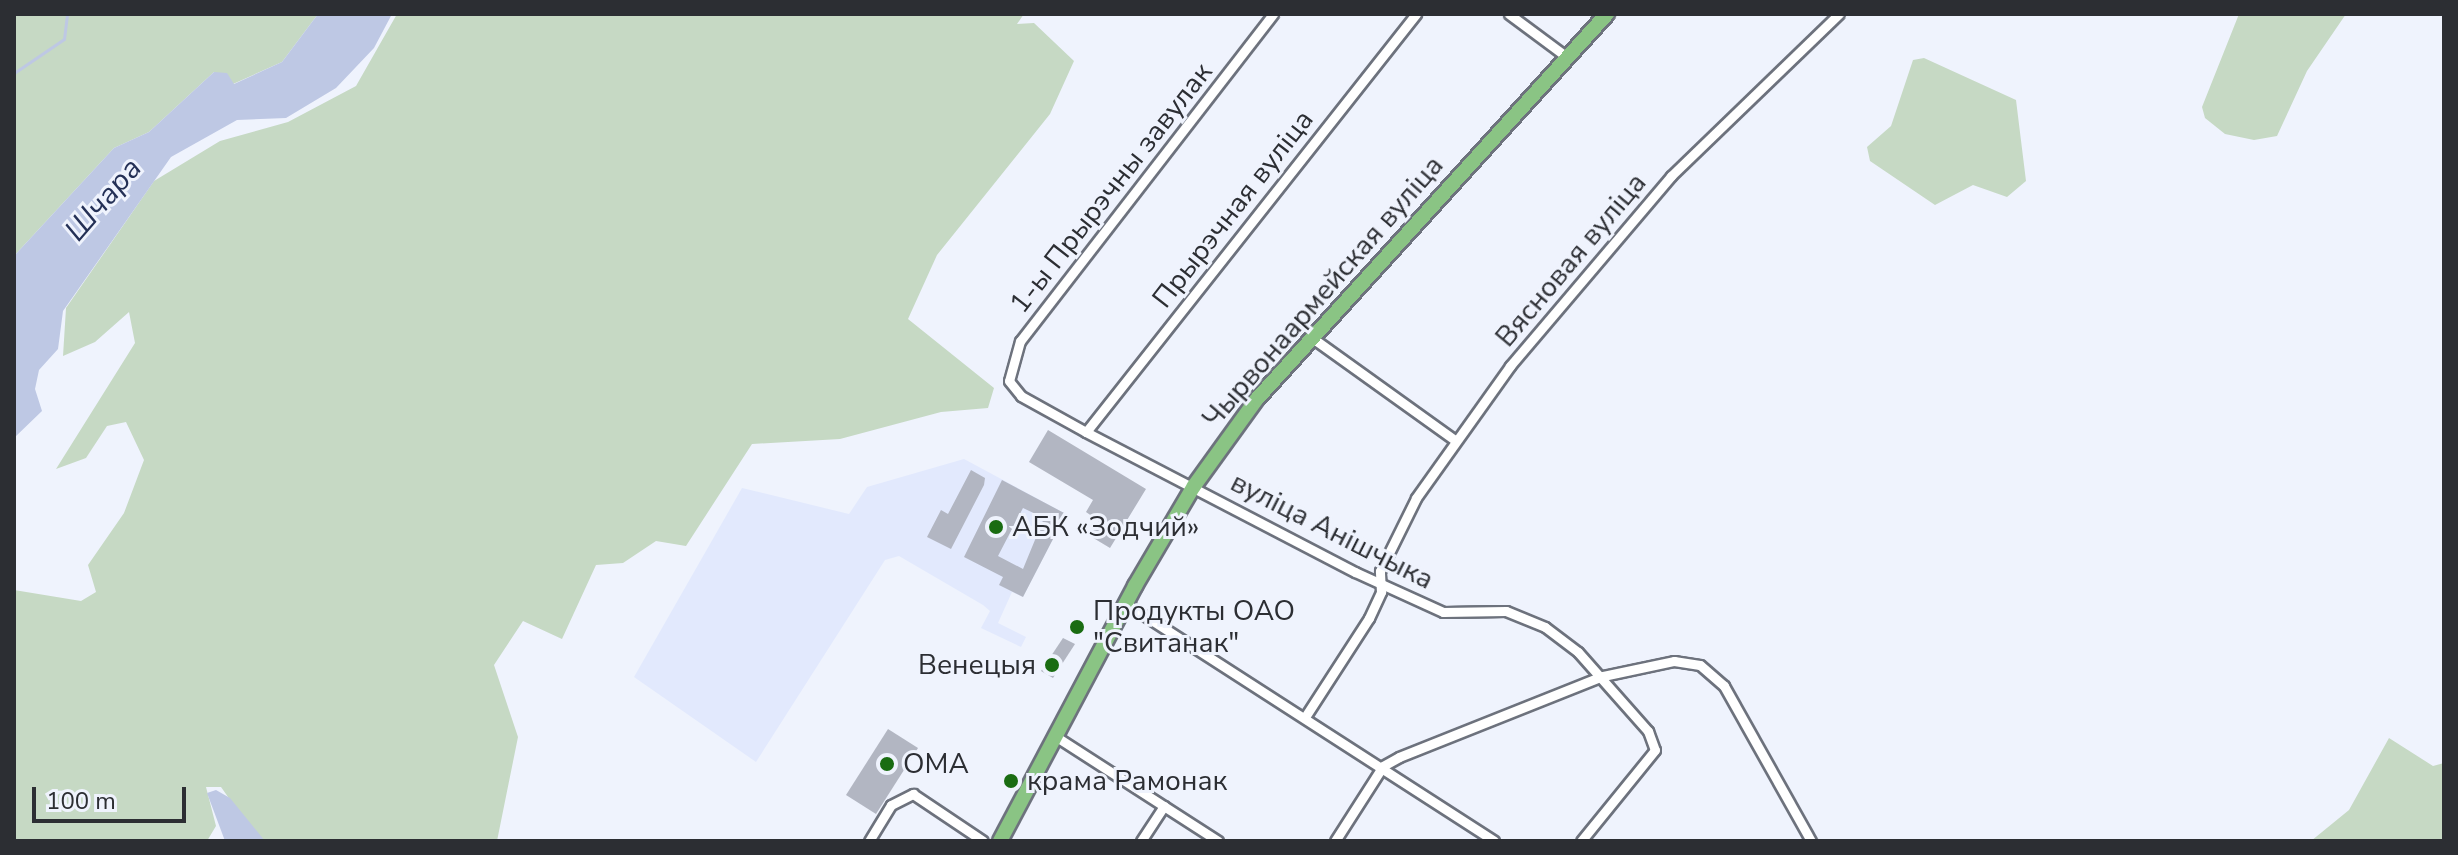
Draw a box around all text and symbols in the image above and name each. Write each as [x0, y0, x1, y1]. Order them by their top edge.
street label: 1-ы Прырэчны завулак [1003, 56, 1219, 320]
street label: Прырэчная вуліца [1145, 103, 1321, 315]
street label: Чырвонаармейская вуліца [1196, 149, 1450, 435]
water label: Шчара [58, 151, 150, 249]
street label: Вясновая вуліца [1489, 166, 1653, 354]
street label: вуліца Анішчыка [1225, 465, 1439, 597]
place label: АБК «Зодчий» [1012, 510, 1199, 544]
marker: АБК «Зодчий» [987, 518, 1005, 536]
place label: Продукты ОАО "Свитанак" [1093, 594, 1295, 660]
marker: Продукты ОАО "Свитанак" [1068, 618, 1086, 636]
place label: Венецыя [918, 648, 1036, 682]
marker: Венецыя [1043, 656, 1061, 674]
place label: ОМА [903, 747, 969, 781]
marker: ОМА [878, 755, 896, 773]
place label: крама Рамонак [1027, 764, 1227, 798]
scale bar [36, 771, 190, 821]
marker: крама Рамонак [1002, 772, 1020, 790]
text: 100 m [46, 785, 116, 817]

